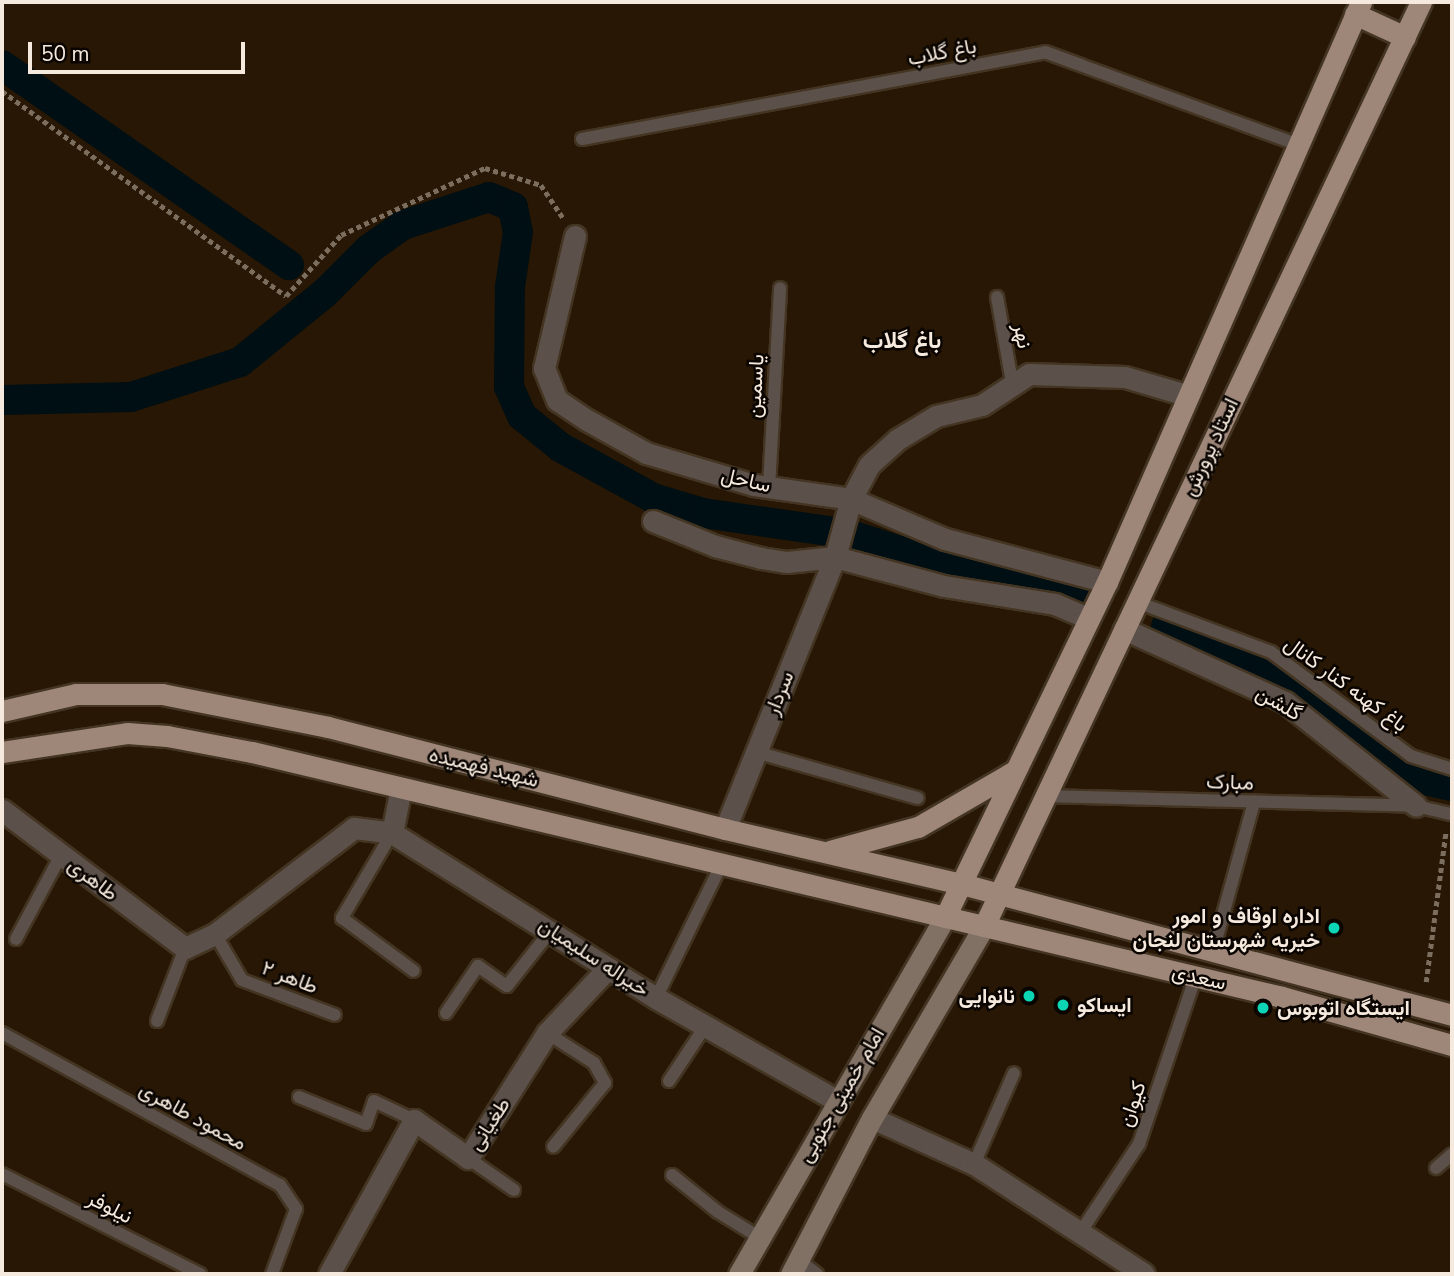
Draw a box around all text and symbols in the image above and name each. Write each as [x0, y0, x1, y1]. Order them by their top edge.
scale bar [32, 28, 248, 72]
street label: باغ گلاب [906, 33, 978, 71]
text: 50 m [41, 40, 90, 68]
street label: نهر [1008, 322, 1038, 350]
district label: باغ گلاب [863, 327, 941, 355]
street label: یاسمین [741, 353, 769, 419]
street label: استاد پرورش [1176, 394, 1244, 500]
street label: ساحل [719, 462, 773, 498]
street label: باغ کهنه کنار کانال [1279, 631, 1413, 737]
street label: سردار [759, 667, 799, 719]
street label: گلشن [1252, 680, 1306, 726]
street label: شهید فهمیده [427, 741, 541, 793]
street label: مبارک [1206, 769, 1254, 795]
street label: طاهری [63, 852, 123, 906]
place label: اداره اوقاف و امور خیریه شهرستان لنجان [1133, 903, 1320, 953]
street label: خیراله سلیمیان [534, 912, 654, 1002]
marker: اداره اوقاف و امور خیریه شهرستان لنجان [1326, 920, 1342, 936]
street label: طاهر ۲ [258, 955, 322, 999]
street label: سعدی [1170, 959, 1228, 995]
place label: نانوایی [958, 983, 1015, 1009]
marker: نانوایی [1021, 988, 1037, 1004]
place label: ایساکو [1077, 992, 1132, 1018]
place label: ایستگاه اتوبوس [1277, 995, 1410, 1021]
marker: ایساکو [1055, 997, 1071, 1013]
marker: ایستگاه اتوبوس [1255, 1000, 1271, 1016]
street label: امام خمینی جنوبی [792, 1023, 890, 1167]
street label: محمود طاهری [135, 1076, 251, 1156]
street label: کیوان [1113, 1078, 1151, 1130]
street label: طغیانی [463, 1093, 515, 1155]
street label: نیلوفر [83, 1185, 137, 1229]

